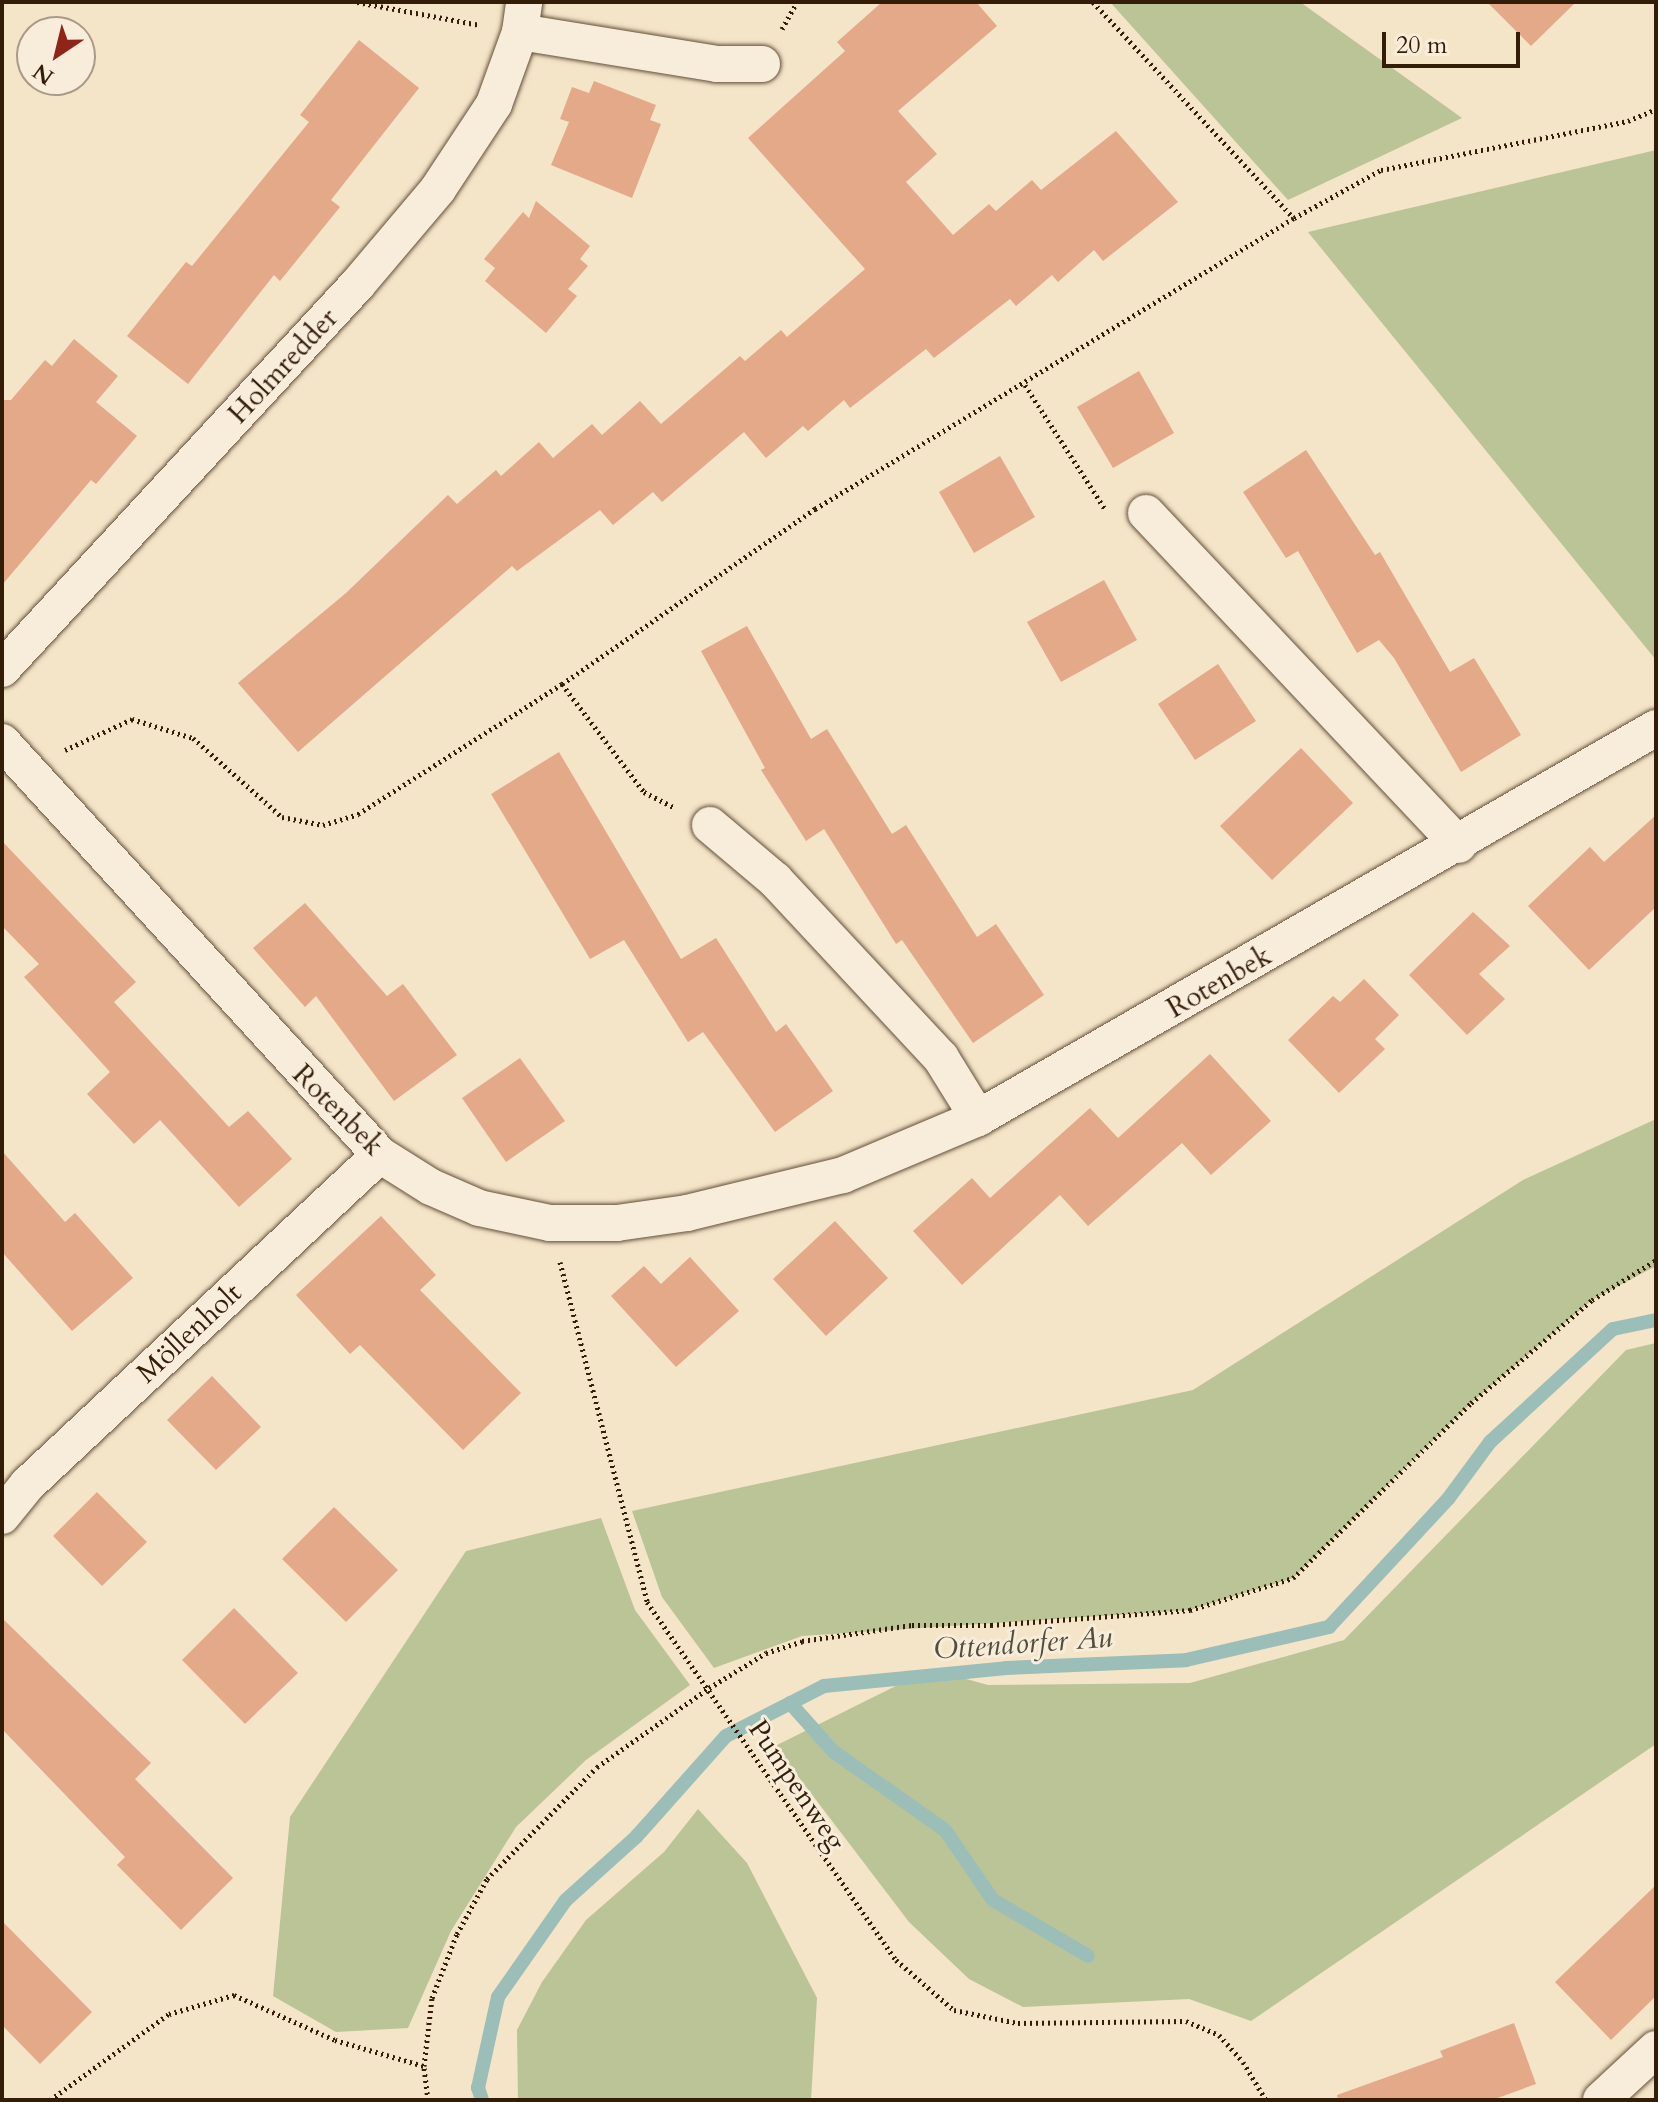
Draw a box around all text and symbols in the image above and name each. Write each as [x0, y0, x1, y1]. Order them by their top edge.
north arrow [16, 16, 96, 96]
scale bar [1386, 16, 1524, 66]
text: 20 m [1396, 29, 1447, 62]
text: N [27, 56, 60, 92]
street label: Holmredder [221, 302, 345, 430]
street label: Rotenbek [1161, 939, 1277, 1025]
street label: Rotenbek [286, 1058, 390, 1162]
street label: Möllenholt [130, 1276, 248, 1390]
water label: Ottendorfer Au [932, 1620, 1114, 1668]
street label: Pumpenweg [741, 1713, 853, 1857]

